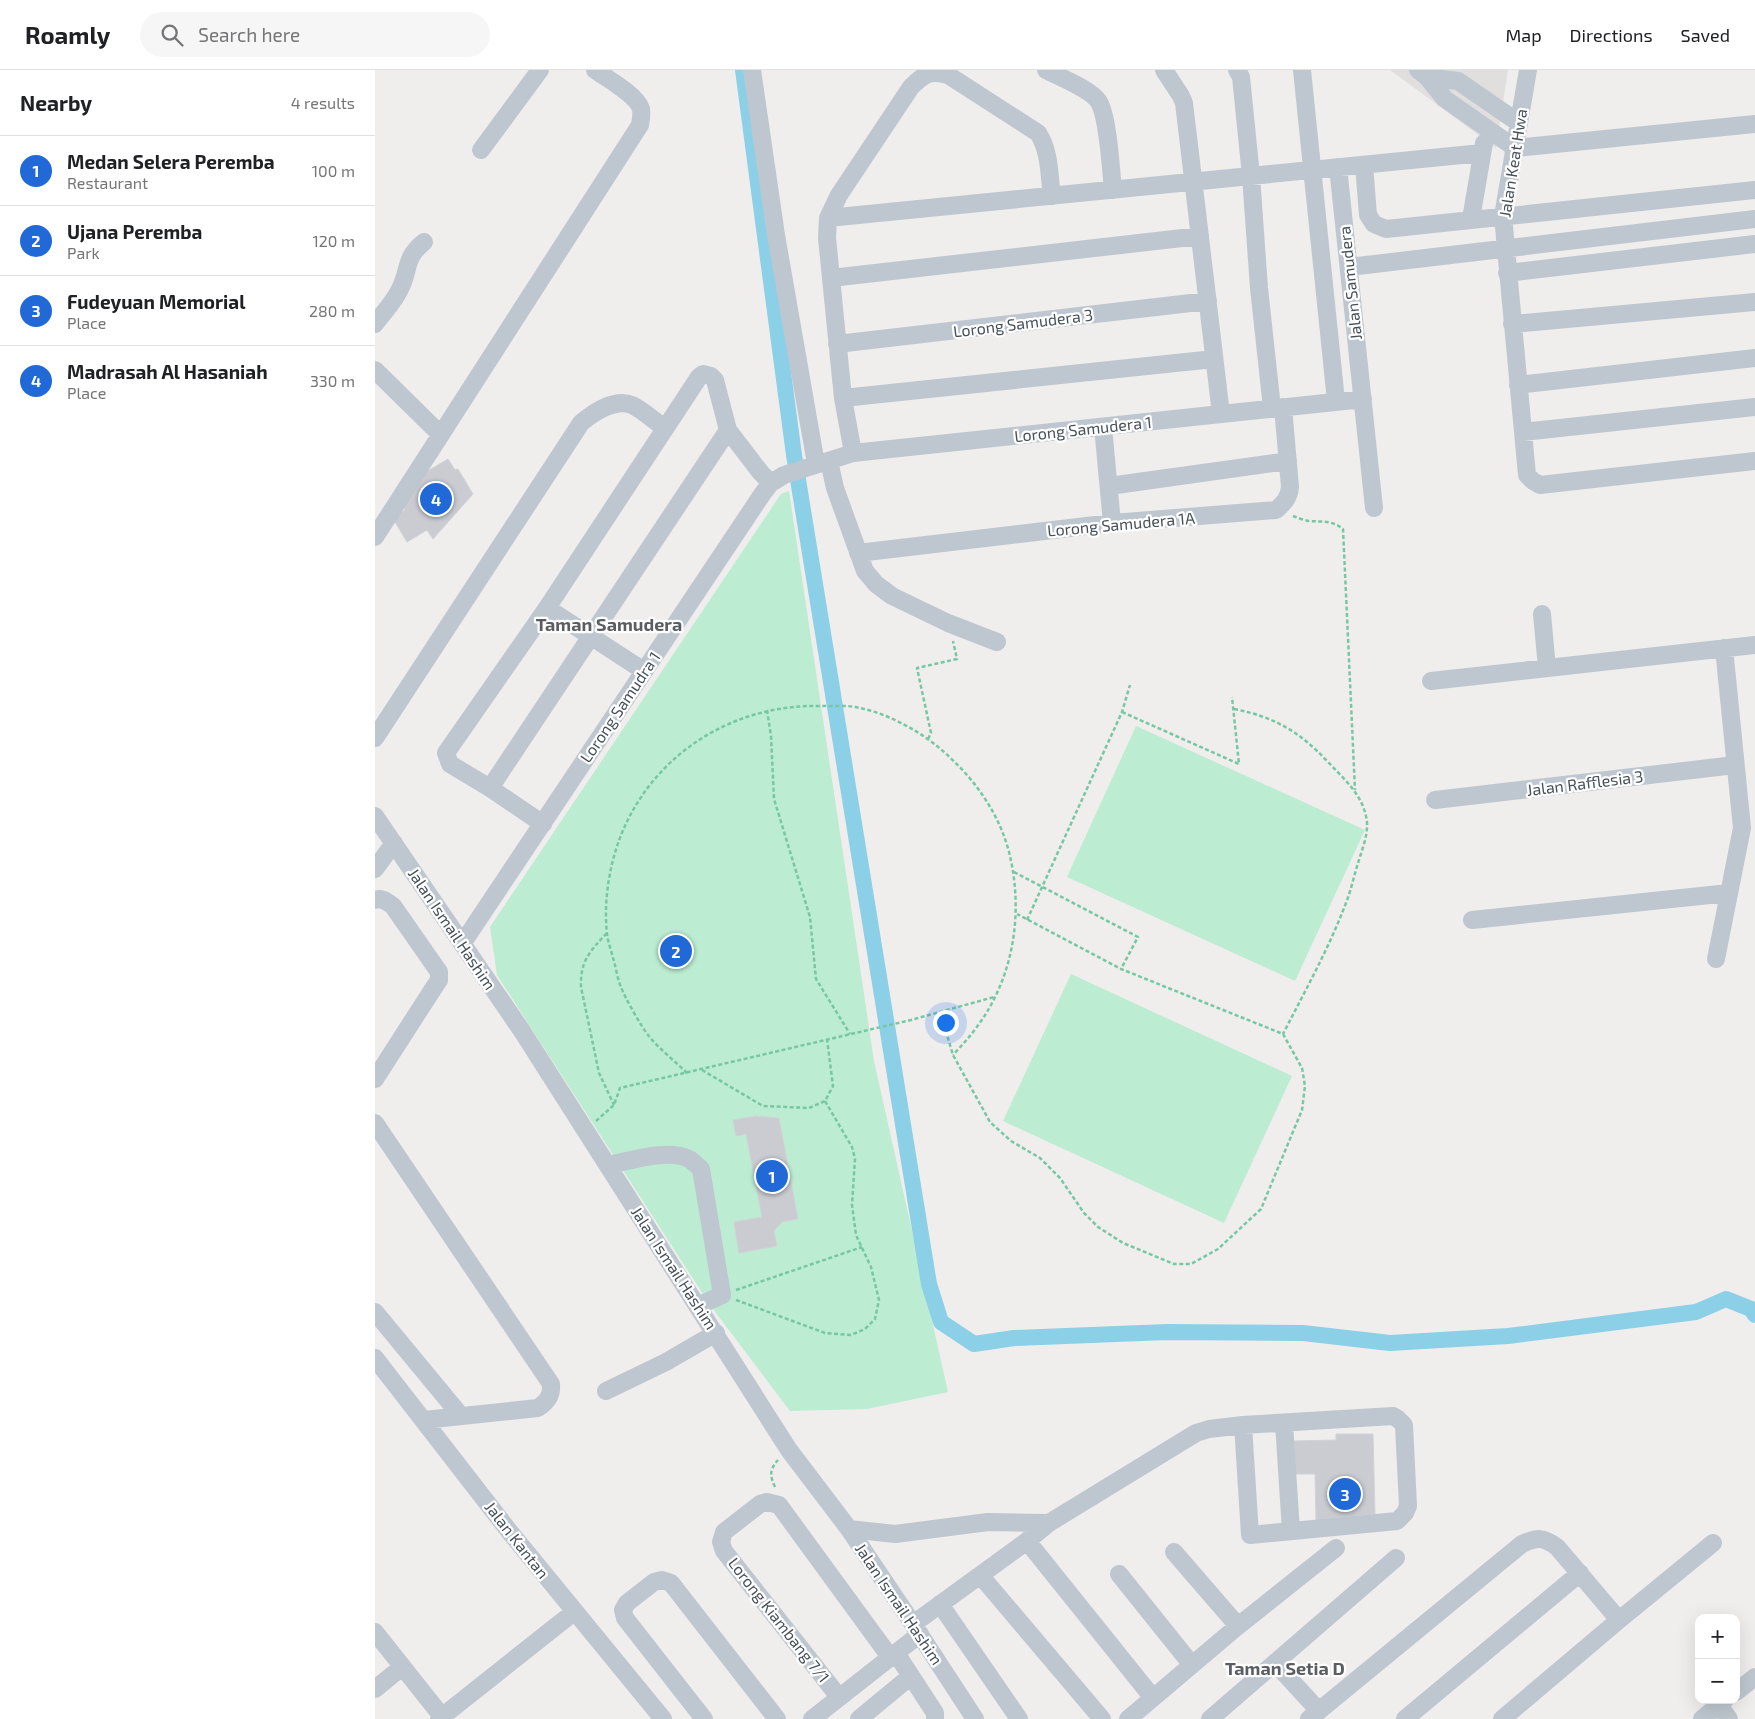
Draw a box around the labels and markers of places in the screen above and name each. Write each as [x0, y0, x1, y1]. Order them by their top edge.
pin: 4 [420, 480, 452, 518]
pin: 2 [660, 932, 692, 970]
pin: 1 [756, 1157, 788, 1195]
pin: 3 [1329, 1475, 1361, 1513]

